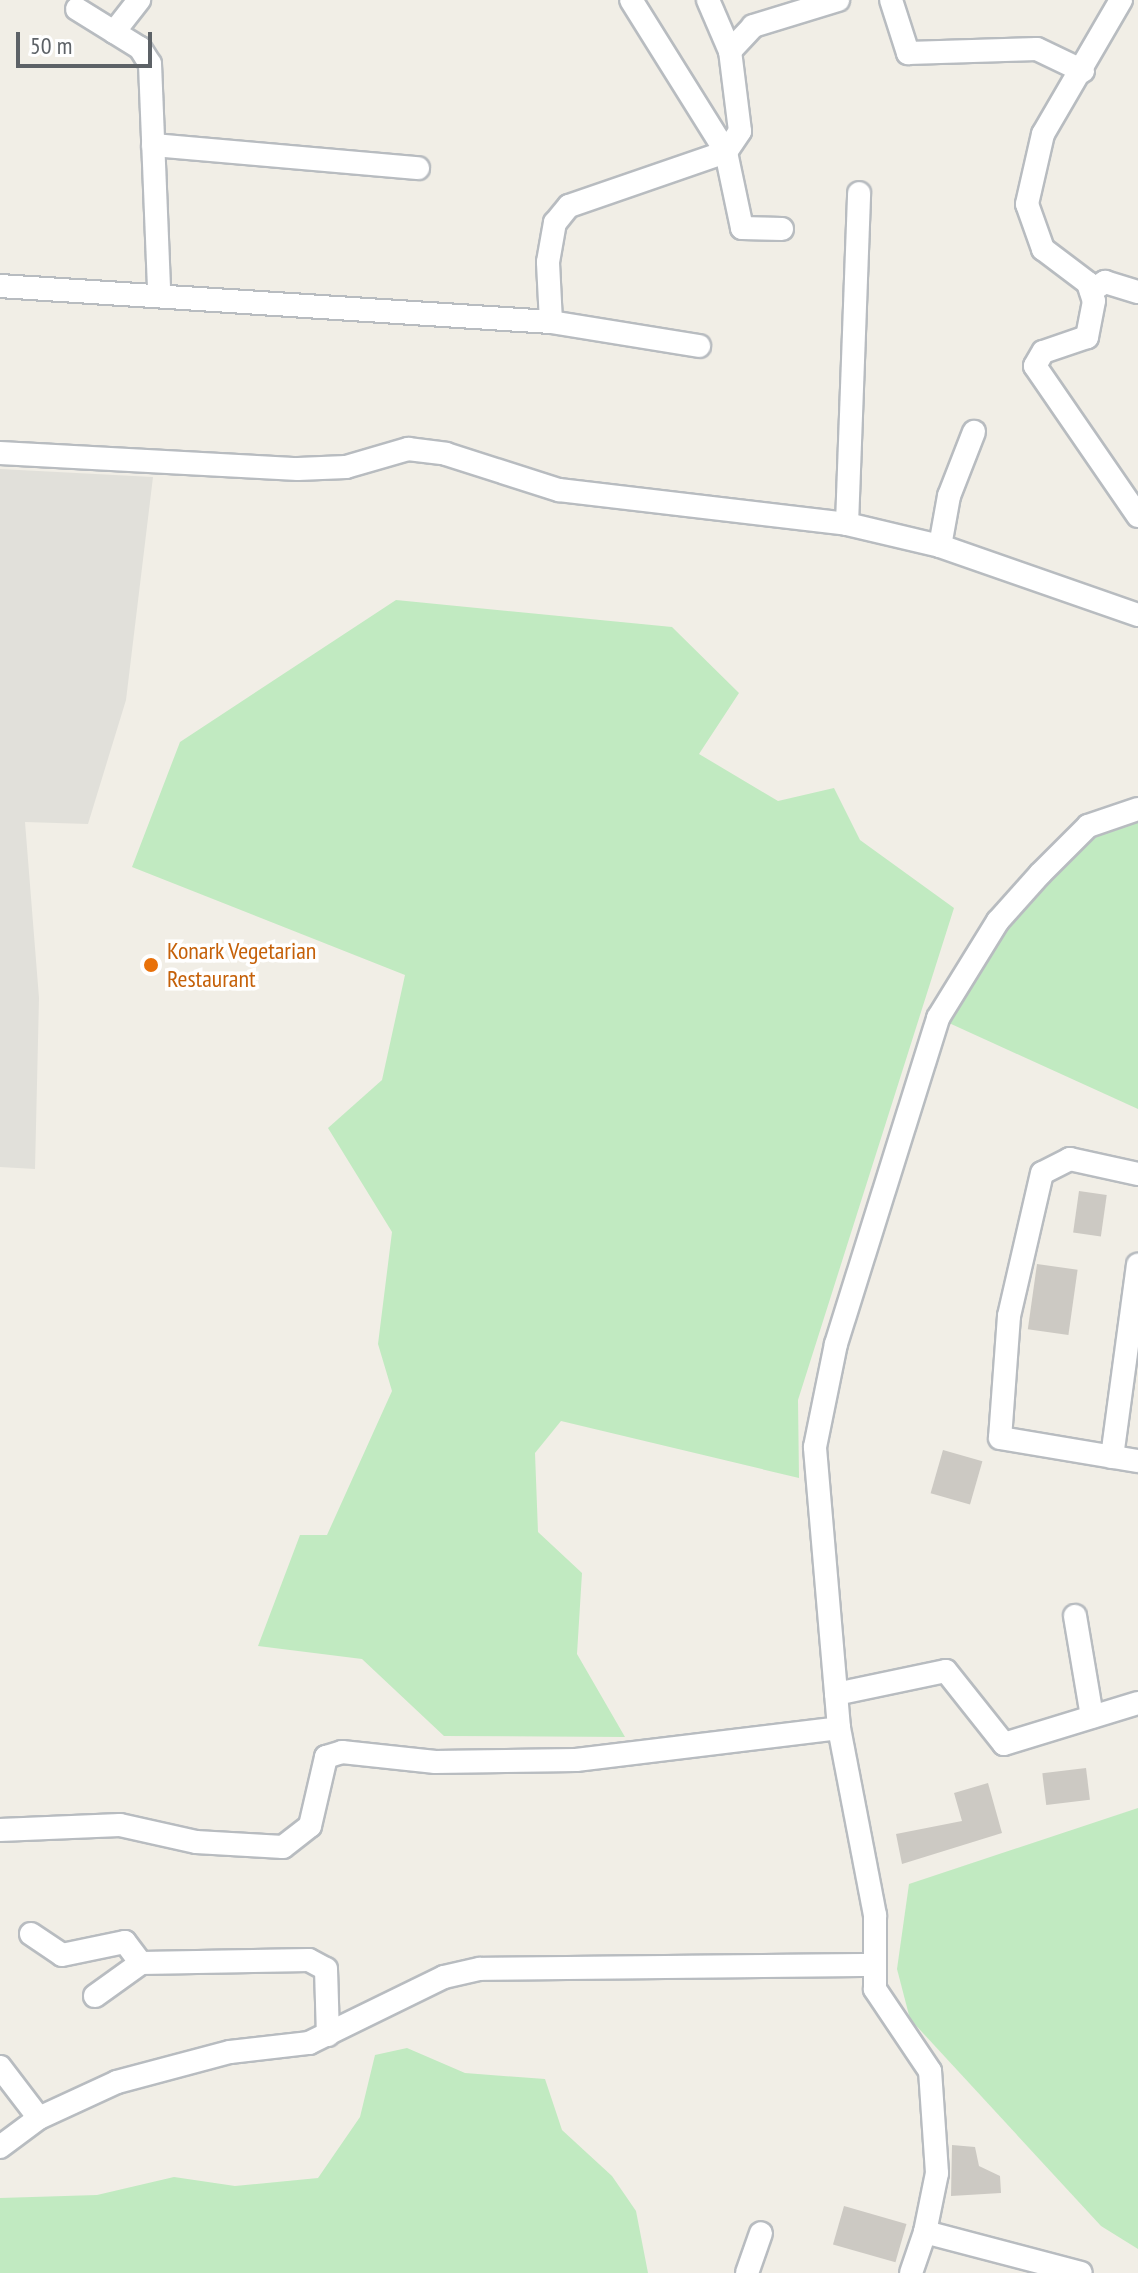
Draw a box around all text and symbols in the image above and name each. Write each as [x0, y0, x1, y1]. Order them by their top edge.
scale bar [20, 16, 156, 66]
text: 50 m [30, 30, 72, 61]
place label: Konark Vegetarian Restaurant [167, 937, 317, 993]
marker: Konark Vegetarian Restaurant [142, 956, 160, 974]

